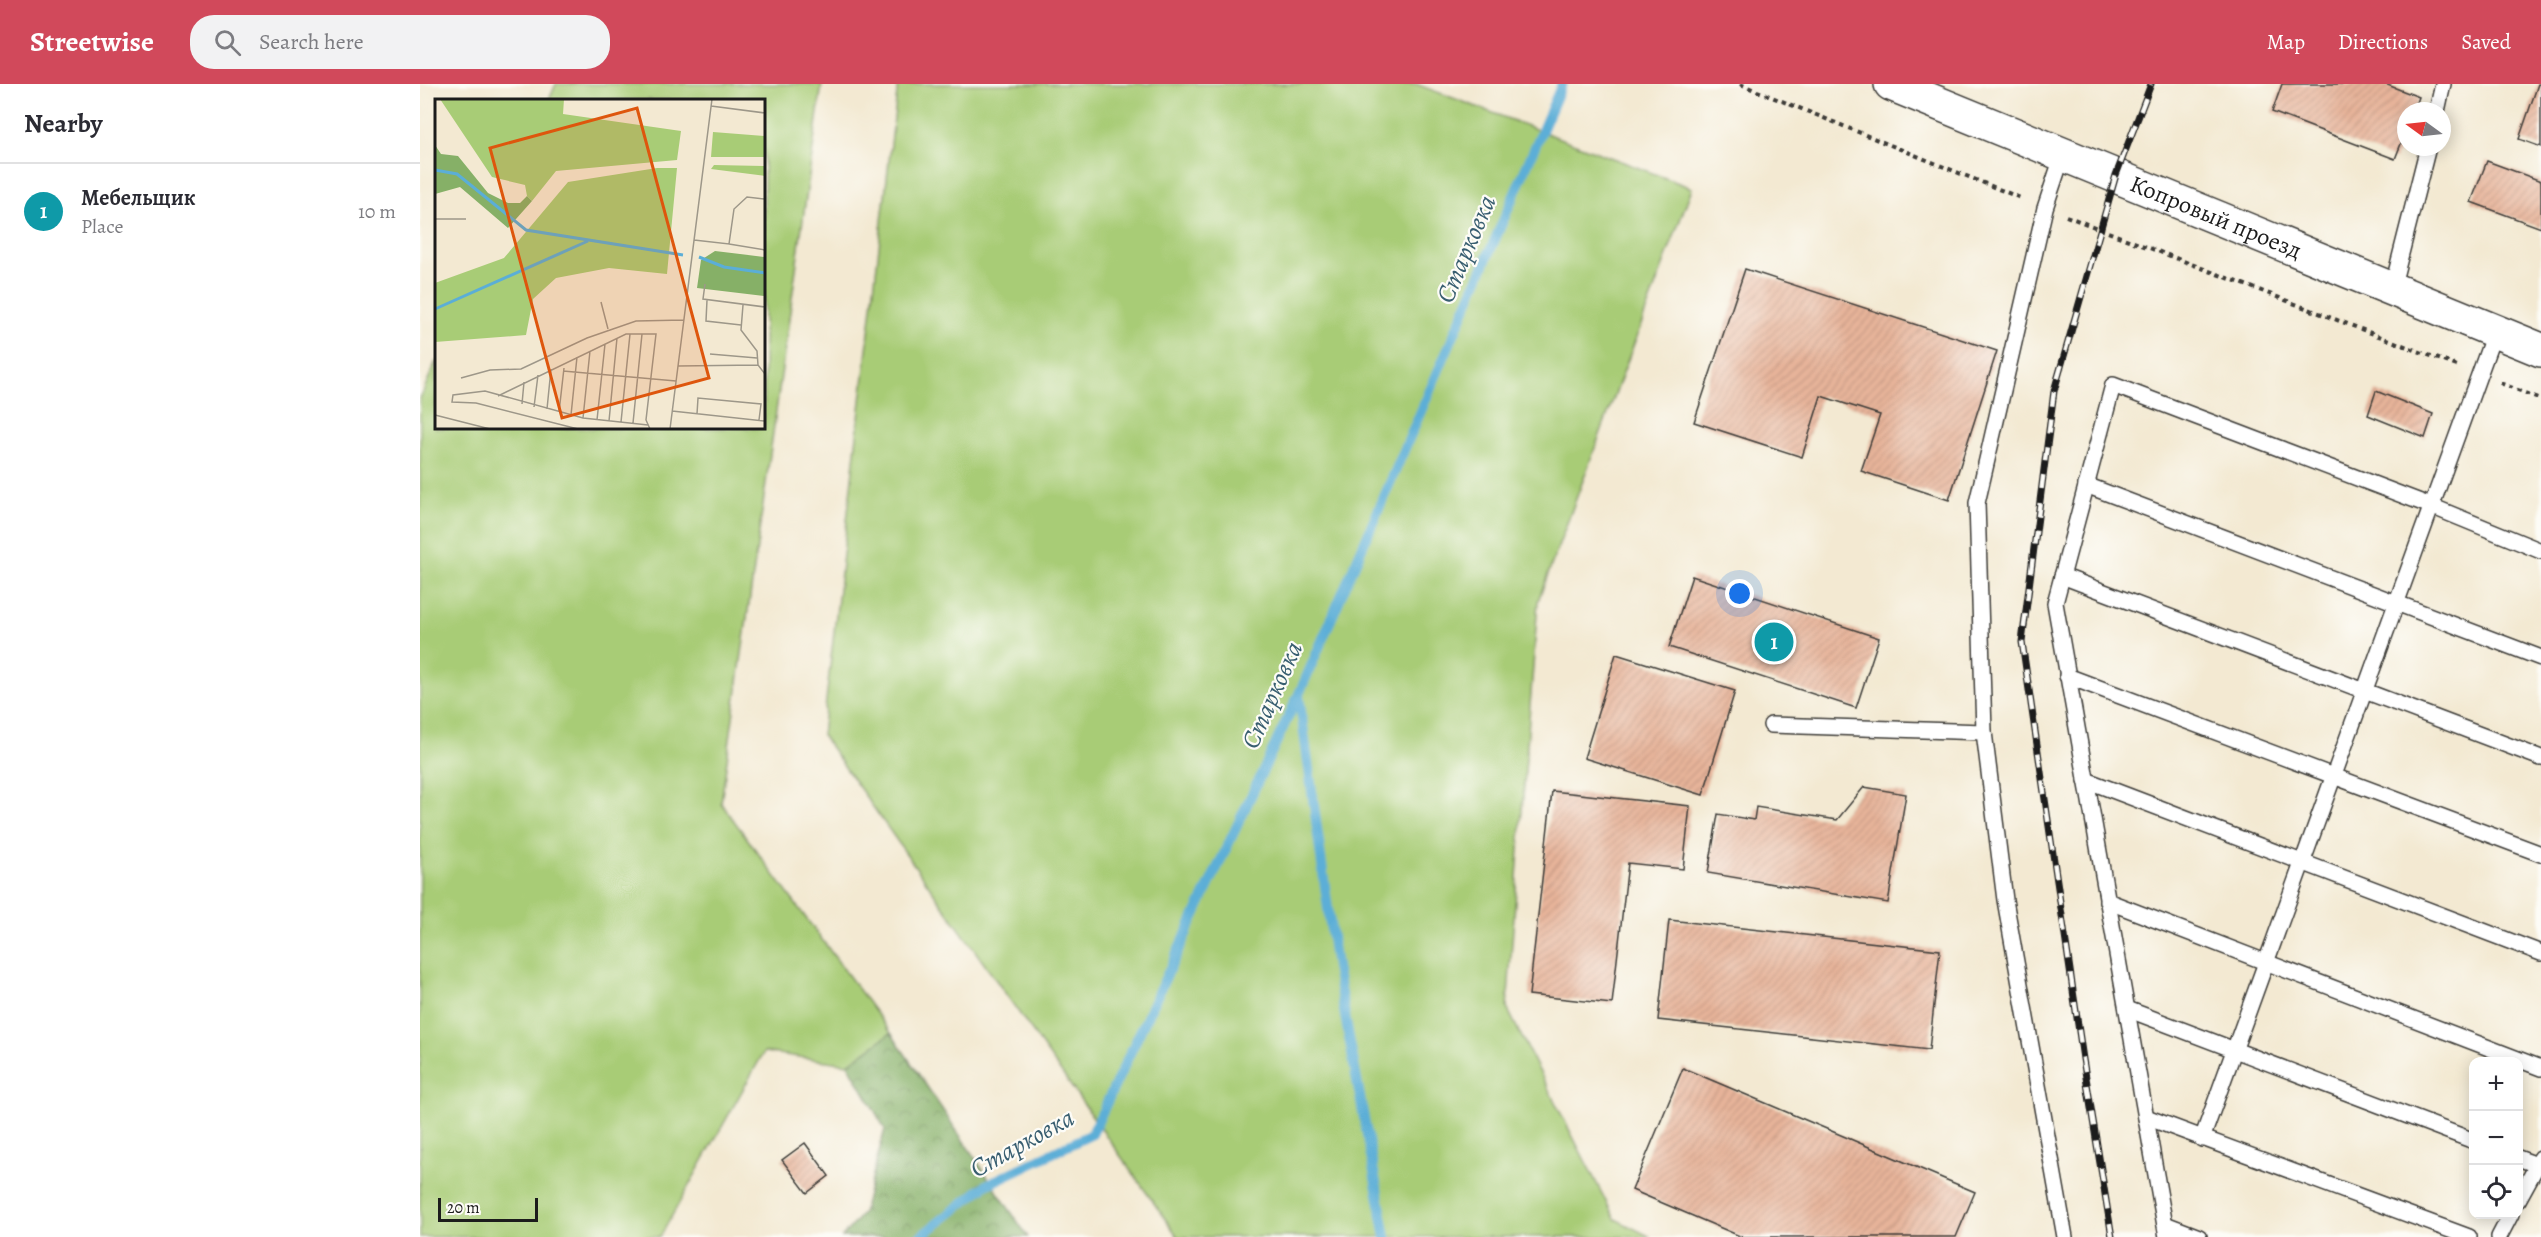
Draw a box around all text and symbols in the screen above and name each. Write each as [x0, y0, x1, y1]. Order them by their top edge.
search box [190, 15, 610, 69]
text: Streetwise [30, 23, 154, 61]
icon: search [211, 26, 244, 59]
text: Search here [259, 27, 364, 57]
text: Map [2267, 28, 2305, 56]
text: Directions [2338, 28, 2428, 56]
text: Saved [2461, 28, 2511, 56]
inset map [435, 99, 765, 429]
north arrow [2397, 102, 2451, 156]
text: Nearby [24, 106, 103, 141]
street label: Копровый проезд [2125, 167, 2307, 266]
text: Мебельщик [81, 183, 196, 213]
water label: Старковка [1428, 190, 1504, 308]
text: 1 [40, 198, 47, 225]
text: 10 m [358, 198, 396, 225]
text: Place [81, 213, 123, 240]
your location [1725, 579, 1754, 608]
pin: 1 [1754, 620, 1794, 664]
water label: Старковка [1233, 636, 1311, 754]
map controls [2469, 1057, 2523, 1219]
button: + [2469, 1057, 2523, 1111]
water label: Старковка [964, 1100, 1080, 1186]
button: − [2469, 1111, 2523, 1165]
button: locate [2469, 1165, 2523, 1219]
scale bar [438, 1195, 538, 1222]
text: 20 m [447, 1197, 480, 1219]

